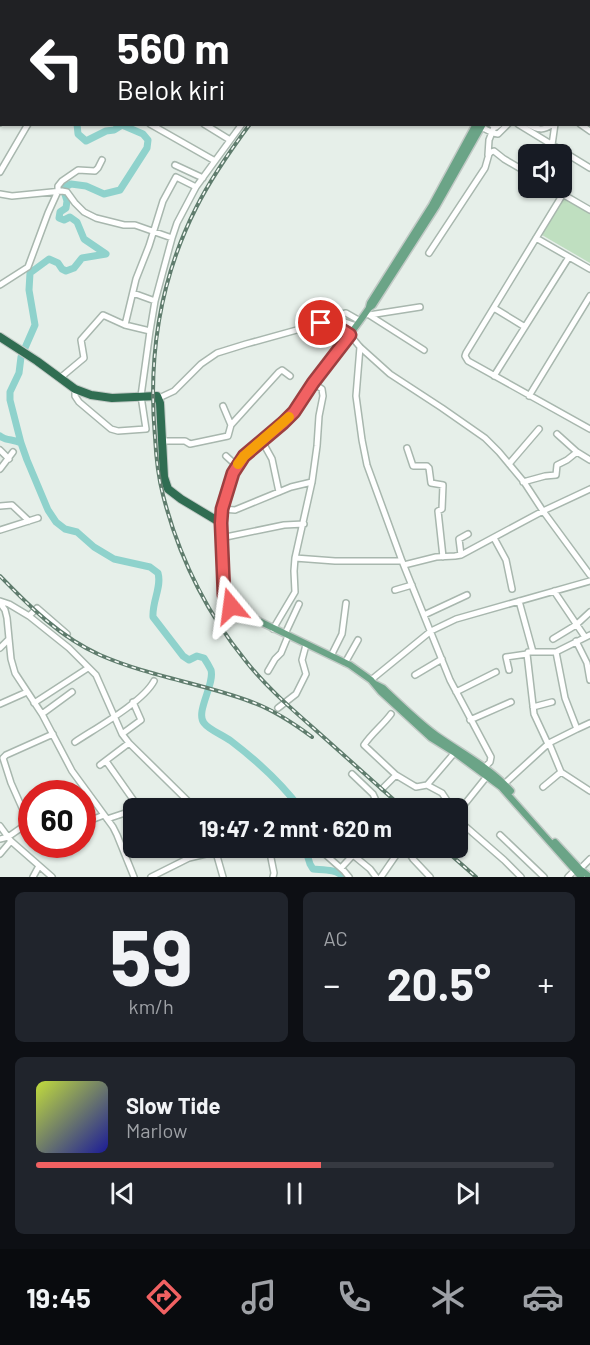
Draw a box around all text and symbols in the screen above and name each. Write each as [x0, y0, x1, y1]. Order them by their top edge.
text: 560 m [117, 22, 230, 72]
icon: left [18, 24, 96, 102]
text: Belok kiri [117, 73, 225, 105]
map controls [518, 144, 572, 198]
button: sound [518, 144, 572, 198]
pin [295, 297, 346, 348]
icon: arrive [304, 306, 337, 339]
position arrow [199, 574, 263, 638]
speed limit sign: 60 [18, 780, 96, 858]
text: 19:47 · 2 mnt · 620 m [199, 815, 392, 841]
text: 59 [110, 908, 193, 1002]
text: AC [324, 926, 348, 950]
text: 20.5° [387, 956, 491, 1010]
text: − [324, 964, 340, 1004]
text: + [538, 964, 554, 1004]
text: km/h [129, 994, 174, 1018]
text: Slow Tide [126, 1092, 221, 1118]
text: Marlow [126, 1118, 187, 1142]
icon: previous [106, 1177, 139, 1210]
icon: pause [278, 1177, 311, 1210]
icon: next [451, 1177, 484, 1210]
icon: directions [143, 1276, 185, 1318]
icon: music [238, 1276, 280, 1318]
icon: phone [333, 1276, 375, 1318]
icon: climate [427, 1276, 469, 1318]
icon: car [522, 1276, 564, 1318]
text: 19:45 [26, 1281, 91, 1313]

